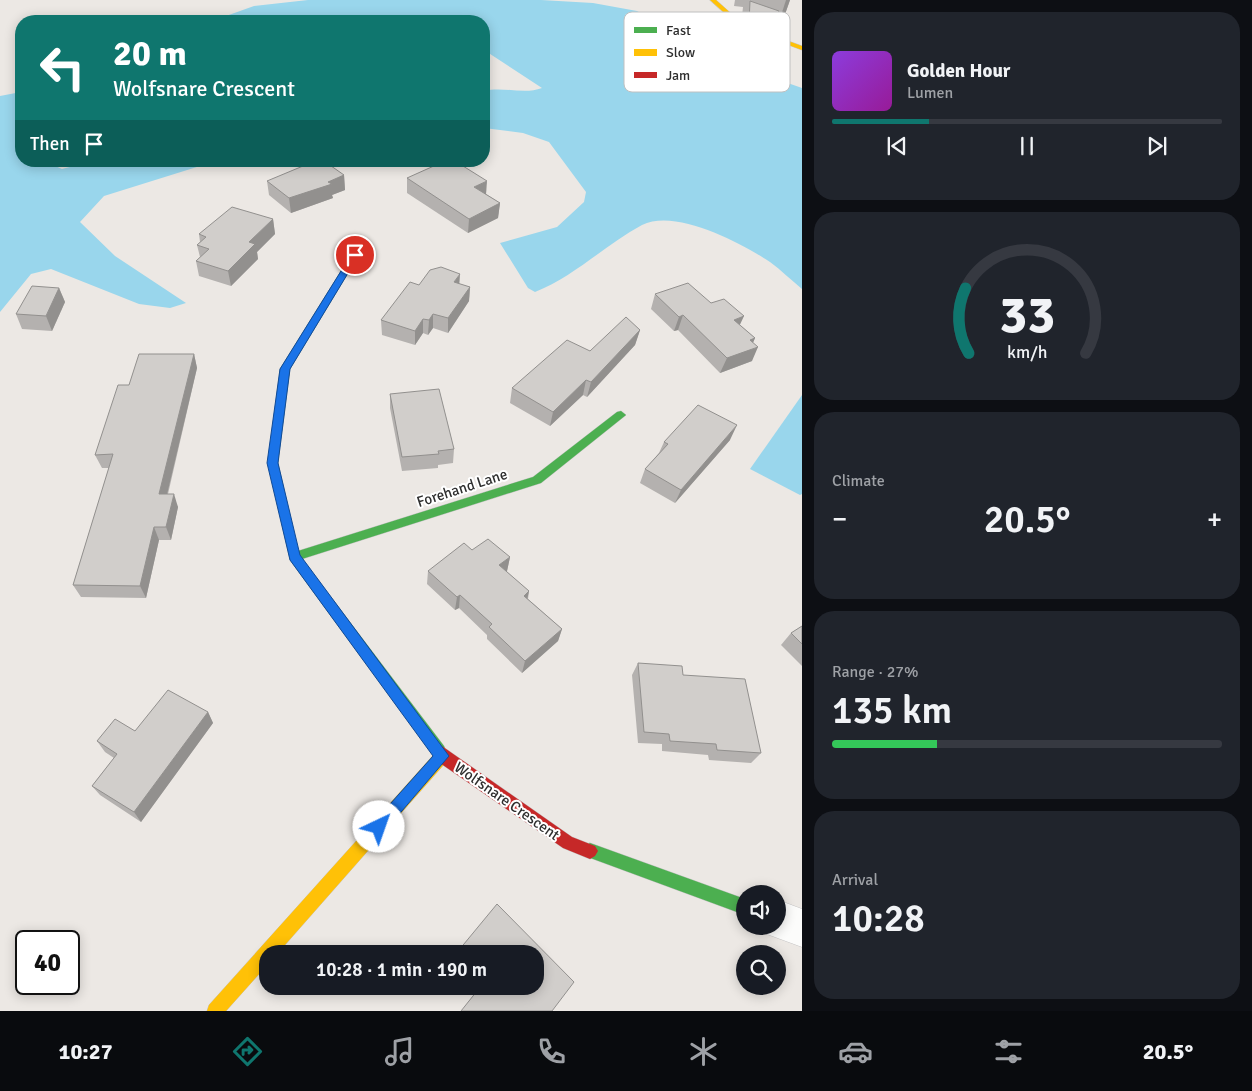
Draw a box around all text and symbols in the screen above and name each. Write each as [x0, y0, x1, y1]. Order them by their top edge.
legend [624, 12, 790, 92]
text: Fast [666, 22, 691, 39]
text: 20 m [113, 32, 187, 75]
icon: left [30, 35, 95, 100]
text: Slow [666, 44, 695, 61]
text: Golden Hour [907, 59, 1010, 83]
text: Jam [666, 67, 690, 84]
text: Wolfsnare Crescent [113, 75, 295, 102]
text: Lumen [907, 83, 953, 103]
icon: arrive [80, 130, 108, 158]
text: Then [30, 132, 70, 156]
icon: previous [883, 132, 911, 160]
icon: pause [1013, 132, 1041, 160]
icon: next [1143, 132, 1171, 160]
pin [334, 234, 376, 276]
icon: arrive [341, 241, 369, 269]
text: 33 [999, 283, 1055, 347]
text: km/h [1007, 341, 1047, 363]
street label: Forehand Lane [414, 465, 510, 511]
text: Climate [832, 471, 885, 491]
text: 20.5° [984, 496, 1070, 543]
text: − [832, 502, 847, 536]
text: + [1207, 502, 1222, 536]
text: Range · 27% [832, 662, 918, 682]
text: 135 km [832, 687, 952, 734]
street label: Wolfsnare Crescent [451, 758, 563, 844]
position arrow [352, 800, 404, 852]
text: Arrival [832, 870, 878, 890]
map controls [736, 885, 786, 995]
button: sound [736, 885, 786, 935]
text: 10:28 [832, 895, 925, 942]
speed limit sign: 40 [15, 930, 80, 995]
button: search [736, 945, 786, 995]
text: 10:28 · 1 min · 190 m [316, 958, 487, 982]
icon: directions [230, 1034, 265, 1069]
icon: music [382, 1034, 417, 1069]
icon: phone [534, 1034, 569, 1069]
icon: climate [686, 1034, 721, 1069]
icon: car [838, 1034, 873, 1069]
icon: filters [991, 1034, 1026, 1069]
text: 10:27 [59, 1038, 113, 1065]
text: 20.5° [1143, 1038, 1193, 1065]

